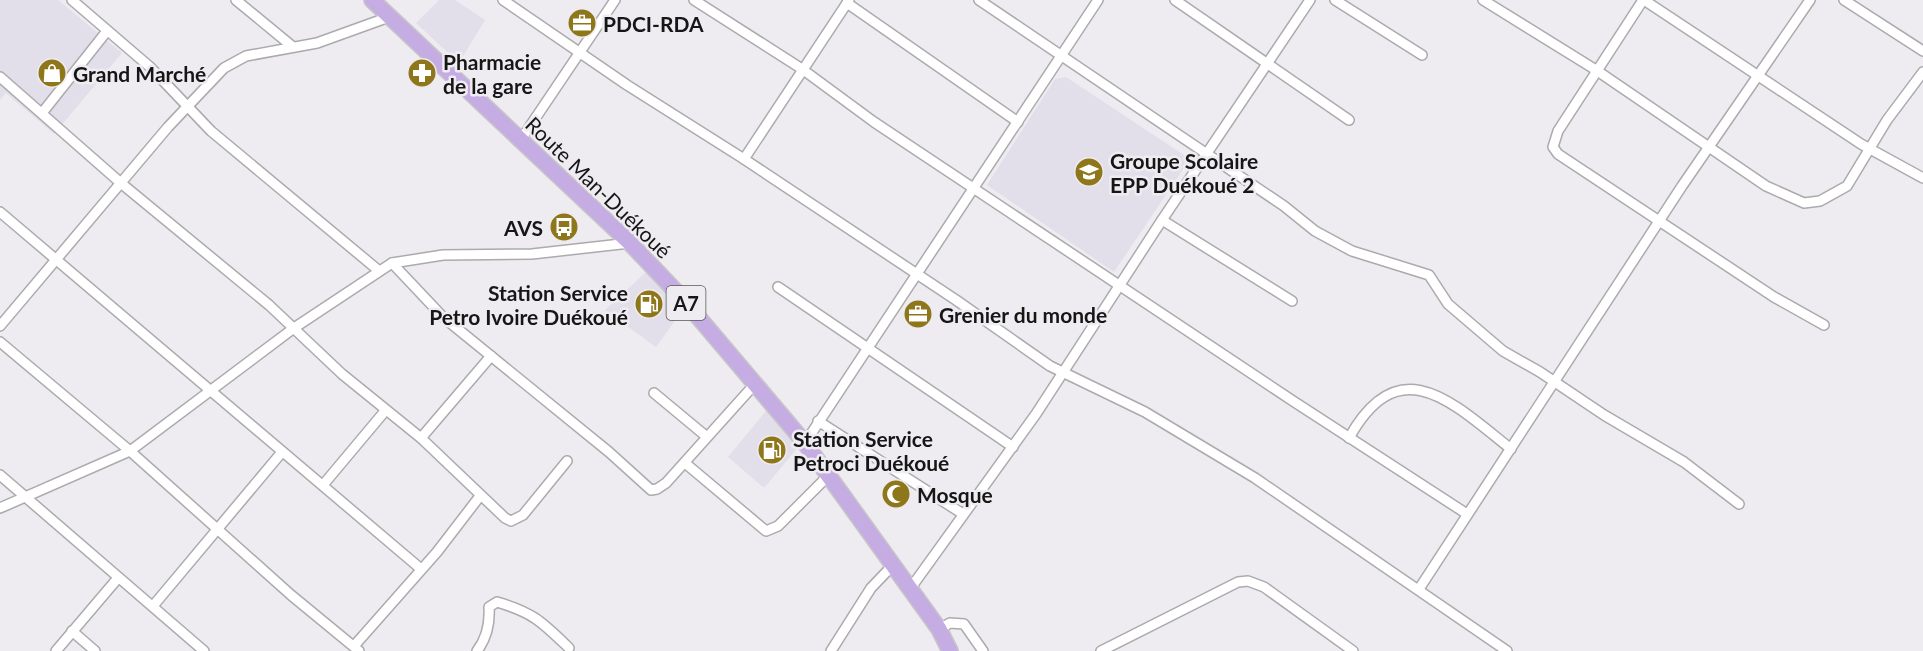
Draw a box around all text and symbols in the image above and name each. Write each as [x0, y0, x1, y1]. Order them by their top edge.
office icon: PDCI-RDA [566, 7, 598, 39]
place label: PDCI-RDA [603, 11, 704, 36]
place label: Pharmacie de la gare [443, 49, 541, 98]
shop icon: Grand Marché [36, 57, 68, 89]
pharmacy icon: Pharmacie de la gare [406, 57, 438, 89]
place label: Grand Marché [73, 61, 206, 86]
street label: Route Man-Duékoué [521, 111, 677, 263]
place label: Groupe Scolaire EPP Duékoué 2 [1110, 148, 1258, 197]
school or university icon: Groupe Scolaire EPP Duékoué 2 [1073, 156, 1105, 188]
bus stop icon: AVS [548, 211, 580, 243]
place label: AVS [503, 215, 543, 240]
place label: Station Service Petro Ivoire Duékoué [429, 280, 628, 329]
road number: A7 [666, 286, 706, 320]
fuel station icon: Station Service Petro Ivoire Duékoué [633, 288, 665, 320]
office icon: Grenier du monde [902, 298, 934, 330]
place label: Grenier du monde [939, 302, 1107, 327]
place label: Station Service Petroci Duékoué [793, 426, 949, 475]
fuel station icon: Station Service Petroci Duékoué [756, 434, 788, 466]
mosque icon: Mosque [880, 478, 912, 510]
place label: Mosque [917, 482, 993, 507]

